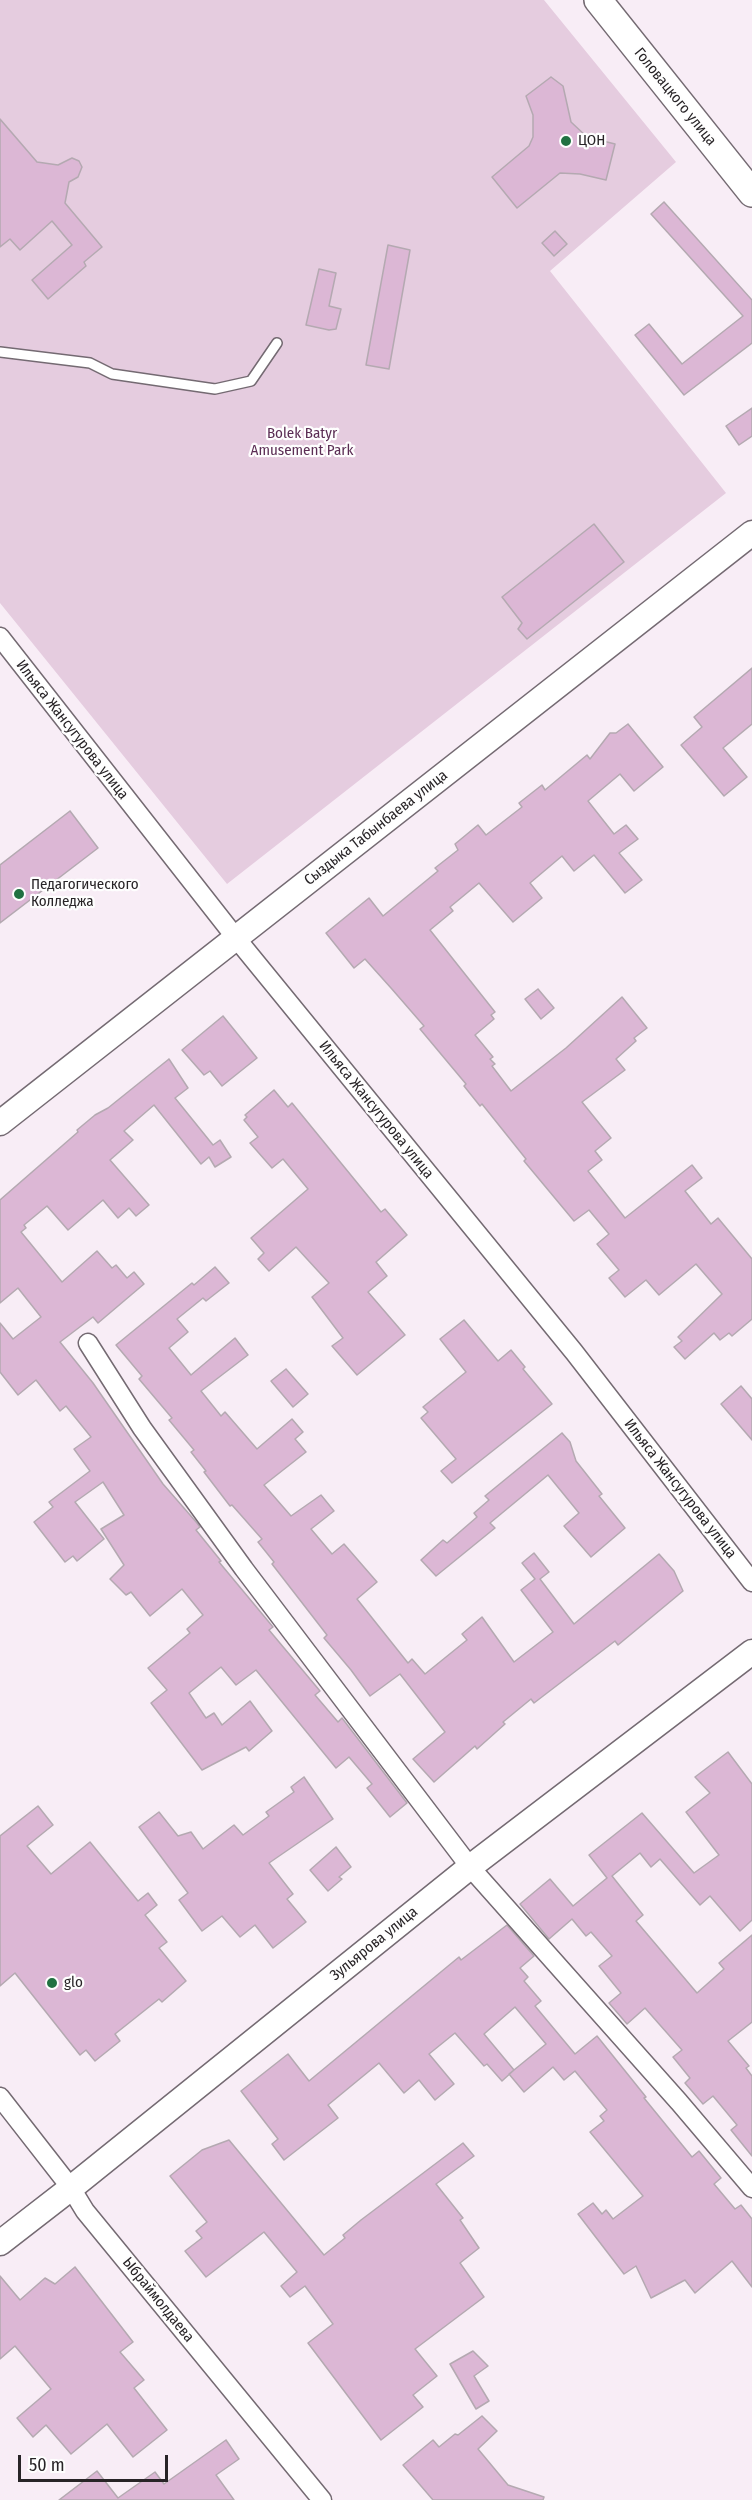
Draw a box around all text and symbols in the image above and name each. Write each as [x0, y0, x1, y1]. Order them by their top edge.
street label: Головацкого улица [630, 44, 720, 150]
place label: ЦОН [578, 132, 605, 150]
marker: ЦОН [559, 134, 573, 148]
park label: Bolek Batyr Amusement Park [250, 425, 354, 460]
street label: Ильяса Жансугурова улица [12, 657, 132, 803]
street label: Сыздыка Табынбаева улица [301, 767, 451, 889]
place label: Педагогического Колледжа [31, 876, 139, 911]
marker: Педагогического Колледжа [12, 887, 26, 901]
street label: Ильяса Жансугурова улица [315, 1037, 437, 1183]
street label: Ильяса Жансугурова улица [620, 1416, 740, 1562]
street label: Зульярова улица [327, 1903, 421, 1985]
place label: glo [64, 1974, 83, 1992]
marker: glo [45, 1976, 59, 1990]
street label: Ыбраймолдаева [118, 2254, 198, 2346]
scale bar [21, 2443, 171, 2481]
text: 50 m [29, 2454, 65, 2476]

